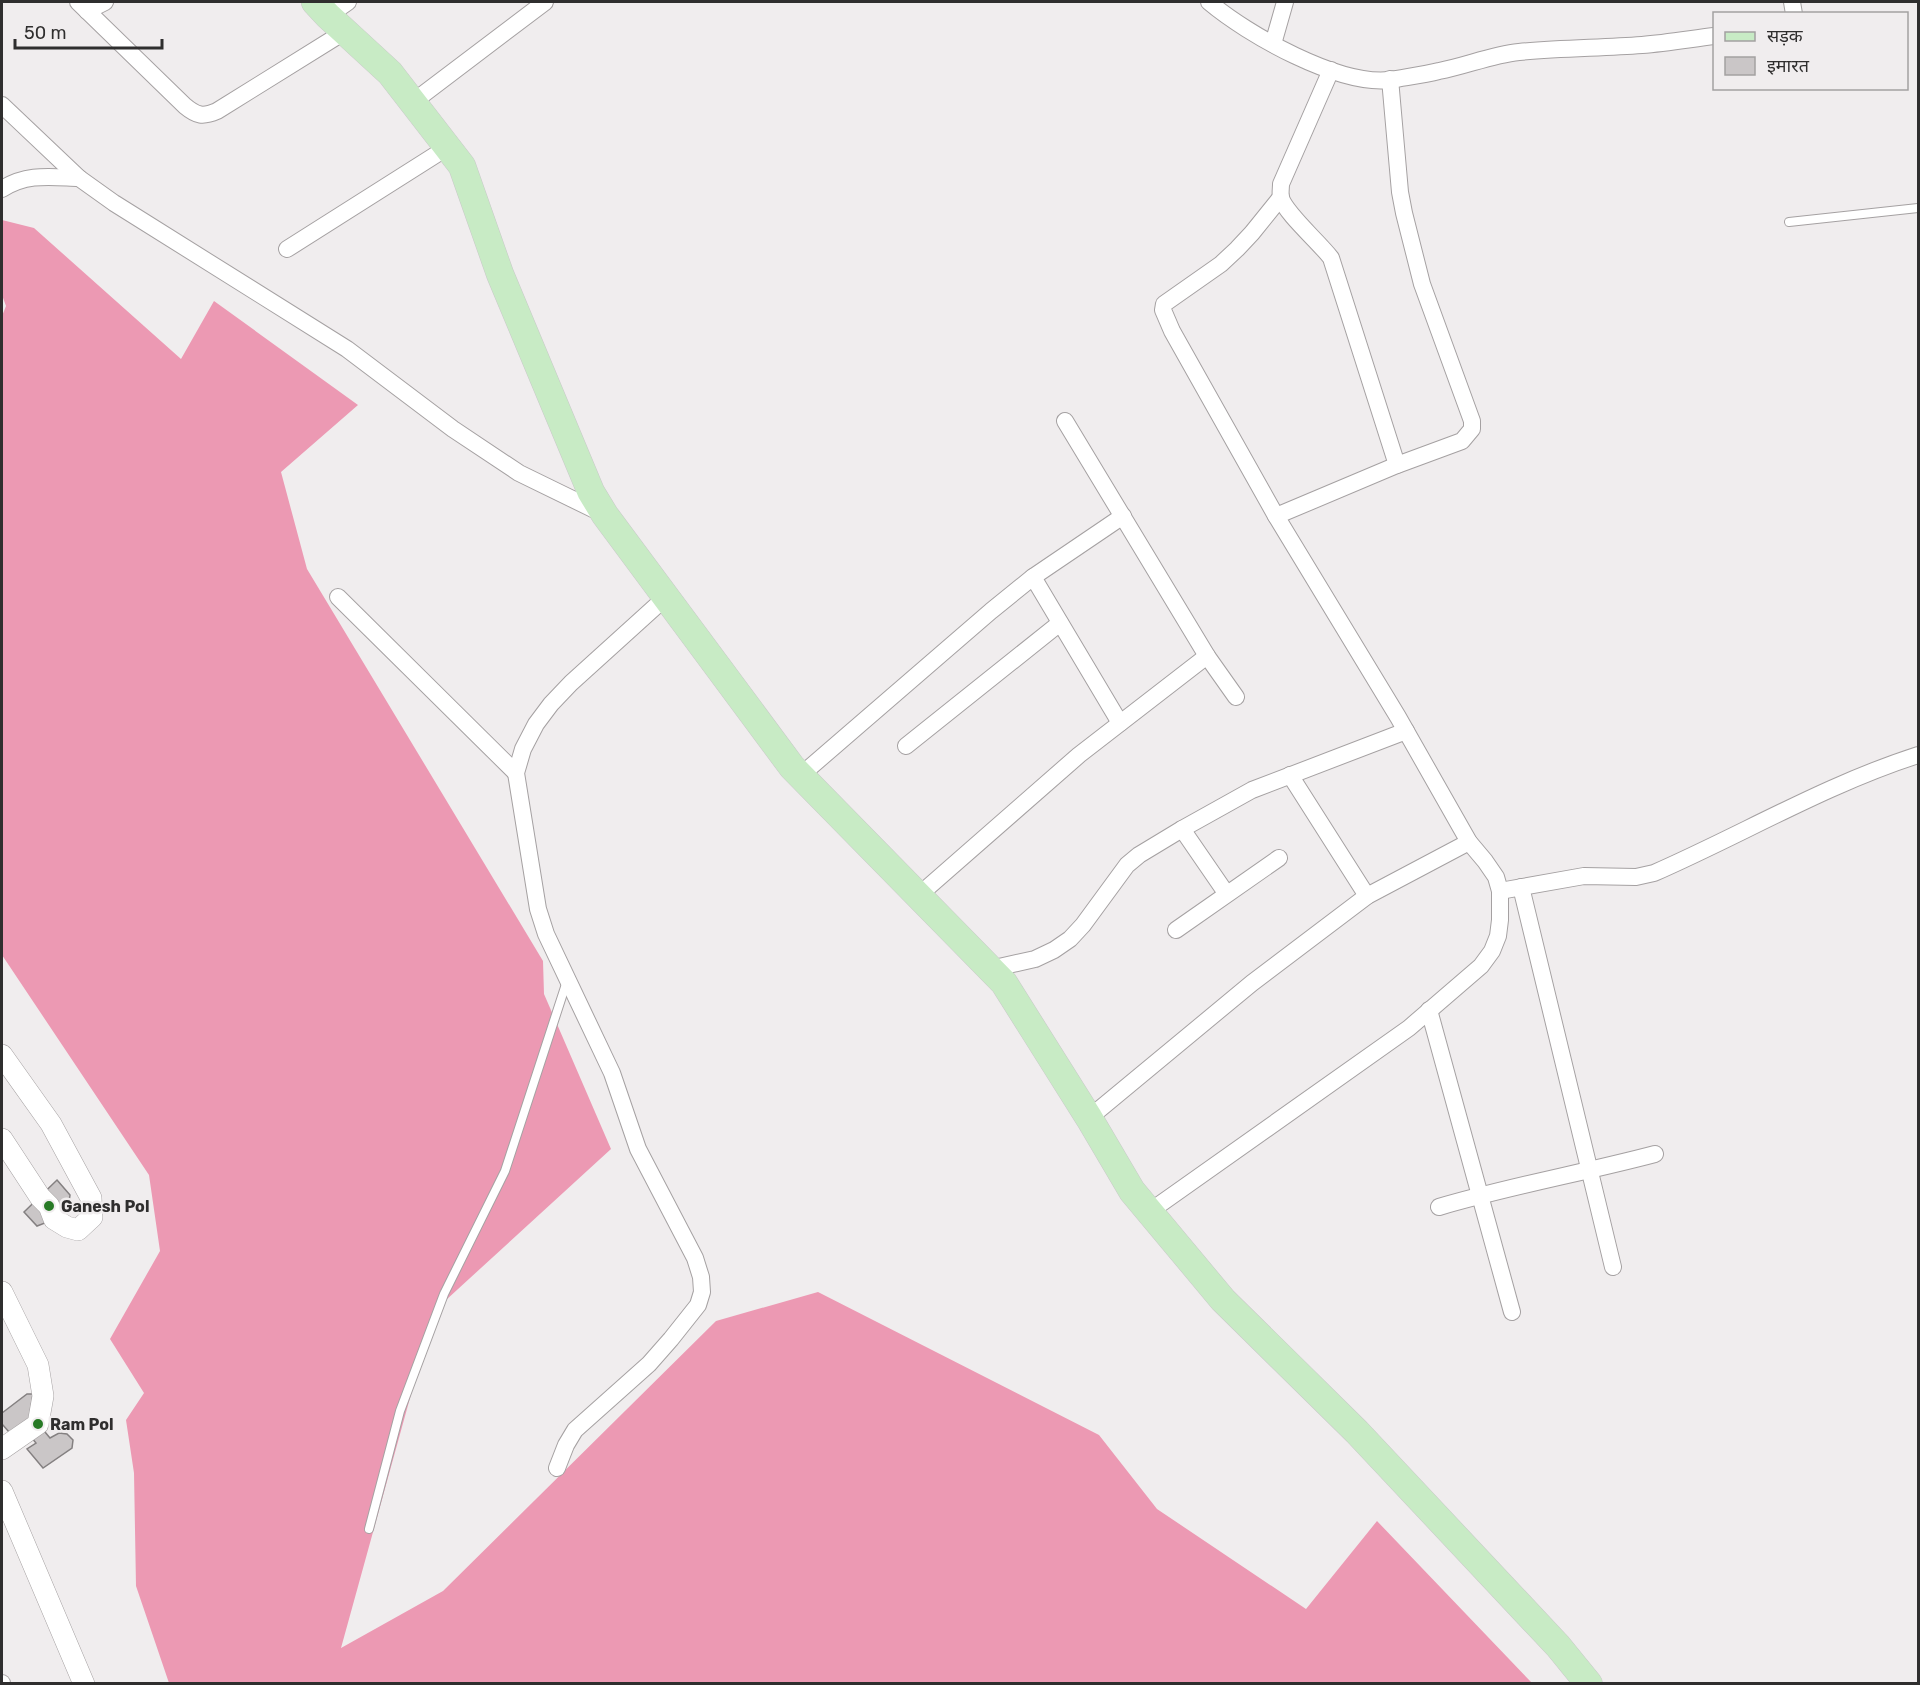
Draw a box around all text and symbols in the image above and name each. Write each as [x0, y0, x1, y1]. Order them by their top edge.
scale bar [15, 12, 162, 50]
legend [1713, 12, 1908, 90]
text: 50 m [24, 22, 67, 44]
text: सड़क [1767, 25, 1804, 47]
text: इमारत [1767, 55, 1810, 77]
place label: Ganesh Pol [61, 1197, 149, 1216]
marker: Ganesh Pol [42, 1199, 56, 1213]
place label: Ram Pol [50, 1415, 114, 1434]
marker: Ram Pol [31, 1417, 45, 1431]

